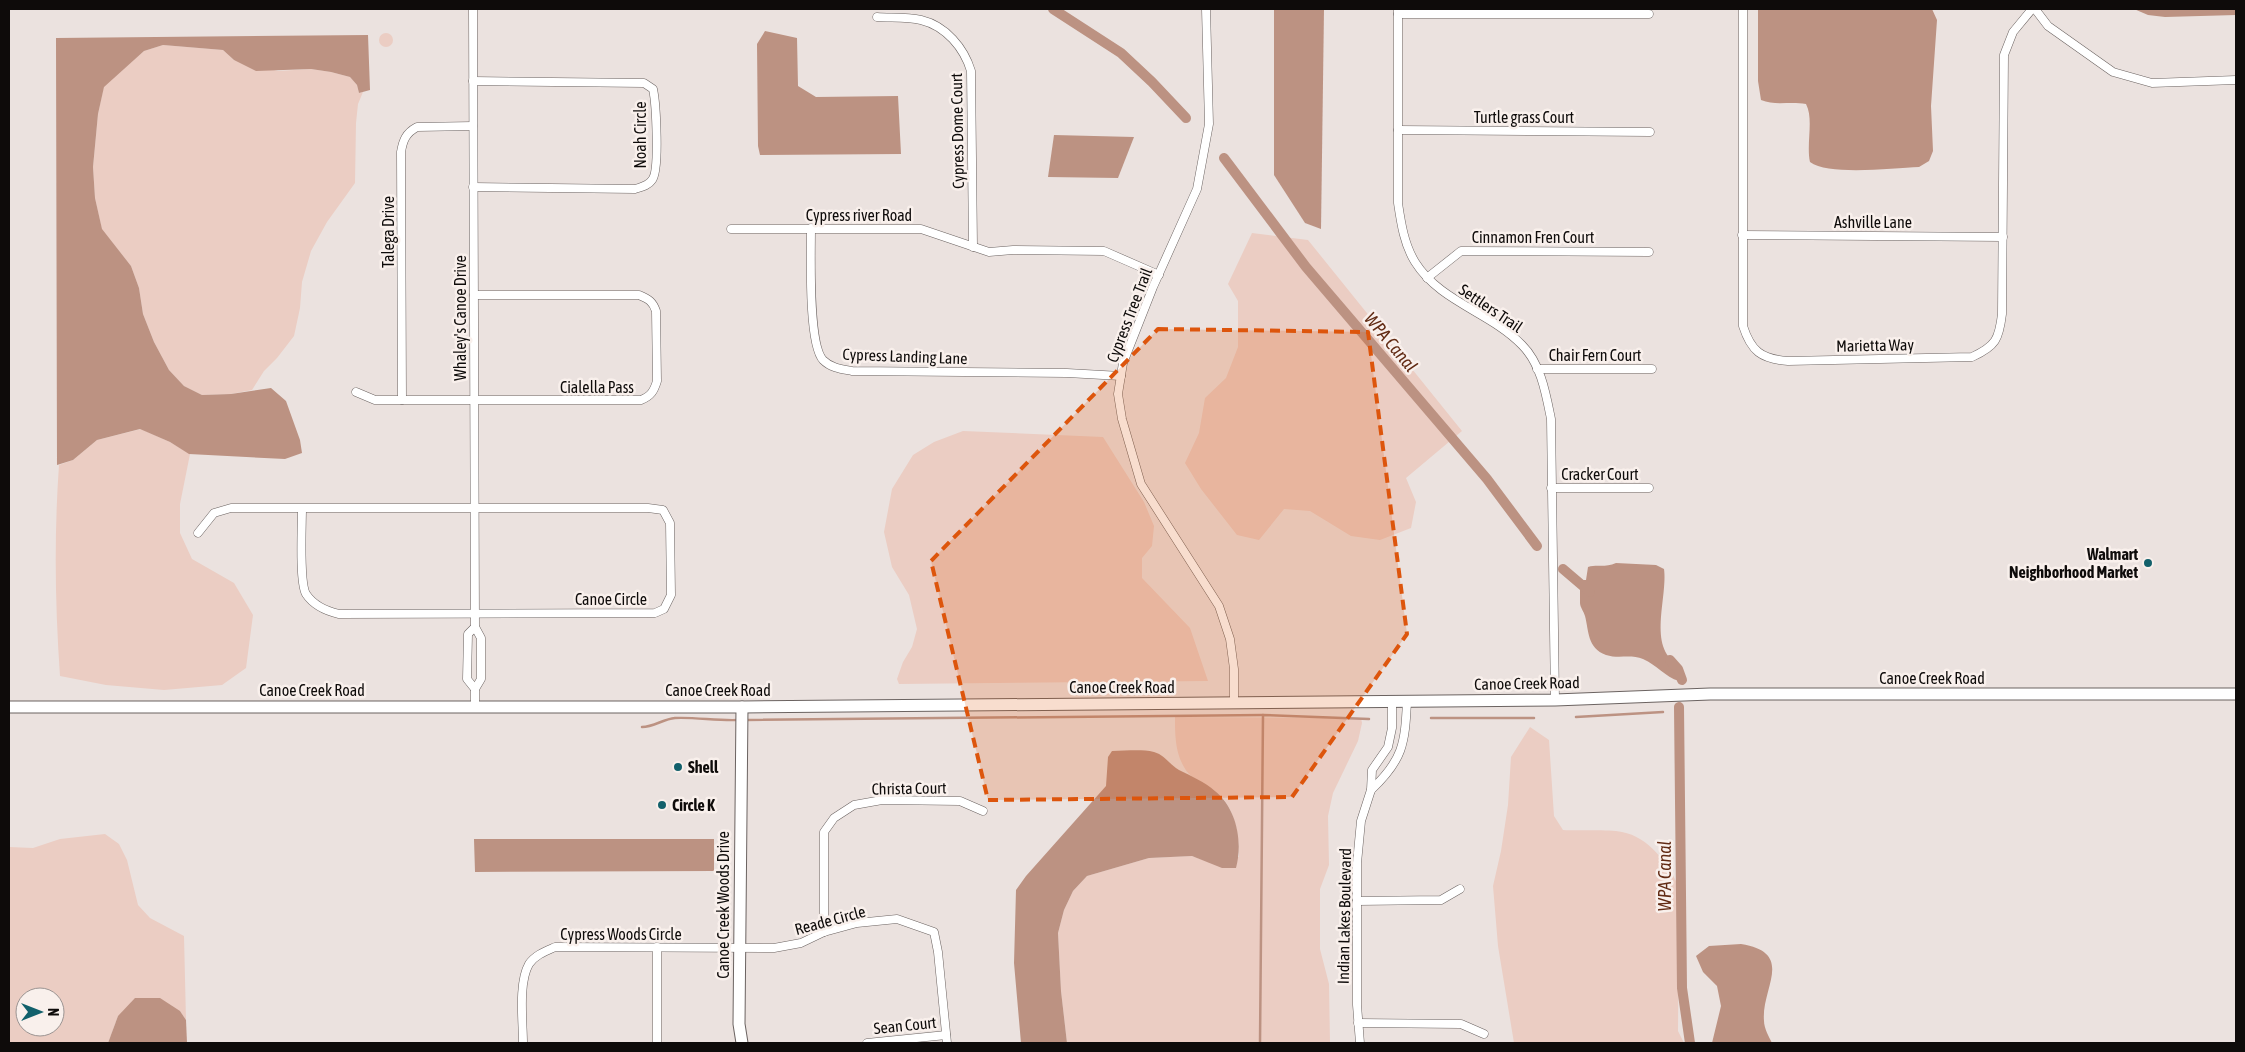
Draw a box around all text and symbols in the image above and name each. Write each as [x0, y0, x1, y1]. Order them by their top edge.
street label: Cypress Dome Court [947, 72, 968, 189]
street label: Noah Circle [631, 101, 649, 169]
street label: Turtle grass Court [1474, 108, 1575, 127]
street label: Talega Drive [379, 196, 398, 268]
street label: Cypress river Road [806, 206, 912, 225]
street label: Ashville Lane [1834, 213, 1912, 231]
street label: Cinnamon Fren Court [1472, 228, 1595, 246]
street label: Whaley's Canoe Drive [451, 255, 470, 381]
street label: Cypress Tree Trail [1103, 264, 1157, 365]
street label: Settlers Trail [1456, 280, 1527, 336]
water label: WPA Canal [1360, 308, 1422, 376]
street label: Marietta Way [1836, 335, 1914, 356]
street label: Cypress Landing Lane [842, 345, 968, 368]
street label: Chair Fern Court [1549, 346, 1642, 364]
street label: Cialella Pass [560, 378, 634, 396]
street label: Cracker Court [1561, 465, 1639, 483]
place label: Walmart Neighborhood Market [2009, 545, 2138, 581]
marker: Walmart Neighborhood Market [2142, 557, 2154, 569]
street label: Canoe Circle [575, 590, 647, 608]
street label: Canoe Creek Road [1879, 669, 1985, 687]
street label: Canoe Creek Road [1474, 673, 1580, 693]
street label: Canoe Creek Road [1069, 678, 1175, 696]
street label: Canoe Creek Road [259, 681, 365, 699]
street label: Canoe Creek Road [665, 681, 771, 699]
place label: Shell [688, 758, 719, 776]
marker: Shell [672, 761, 684, 773]
street label: Christa Court [871, 778, 947, 798]
place label: Circle K [672, 796, 715, 814]
marker: Circle K [656, 799, 668, 811]
street label: Canoe Creek Woods Drive [714, 831, 732, 979]
water label: WPA Canal [1654, 841, 1675, 911]
street label: Indian Lakes Boulevard [1334, 848, 1354, 984]
street label: Reade Circle [793, 902, 867, 938]
street label: Cypress Woods Circle [560, 925, 682, 944]
north arrow [15, 987, 65, 1037]
text: N [45, 1008, 61, 1016]
street label: Sean Court [873, 1013, 938, 1037]

